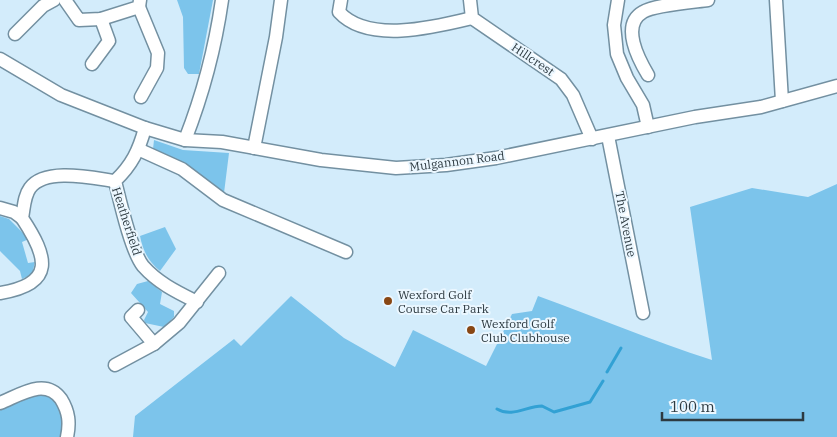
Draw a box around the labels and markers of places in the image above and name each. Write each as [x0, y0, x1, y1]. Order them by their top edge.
place label: Wexford Golf Course Car Park [398, 287, 489, 316]
marker: Wexford Golf Course Car Park [382, 295, 394, 307]
place label: Wexford Golf Club Clubhouse [481, 316, 570, 345]
marker: Wexford Golf Club Clubhouse [465, 324, 477, 336]

